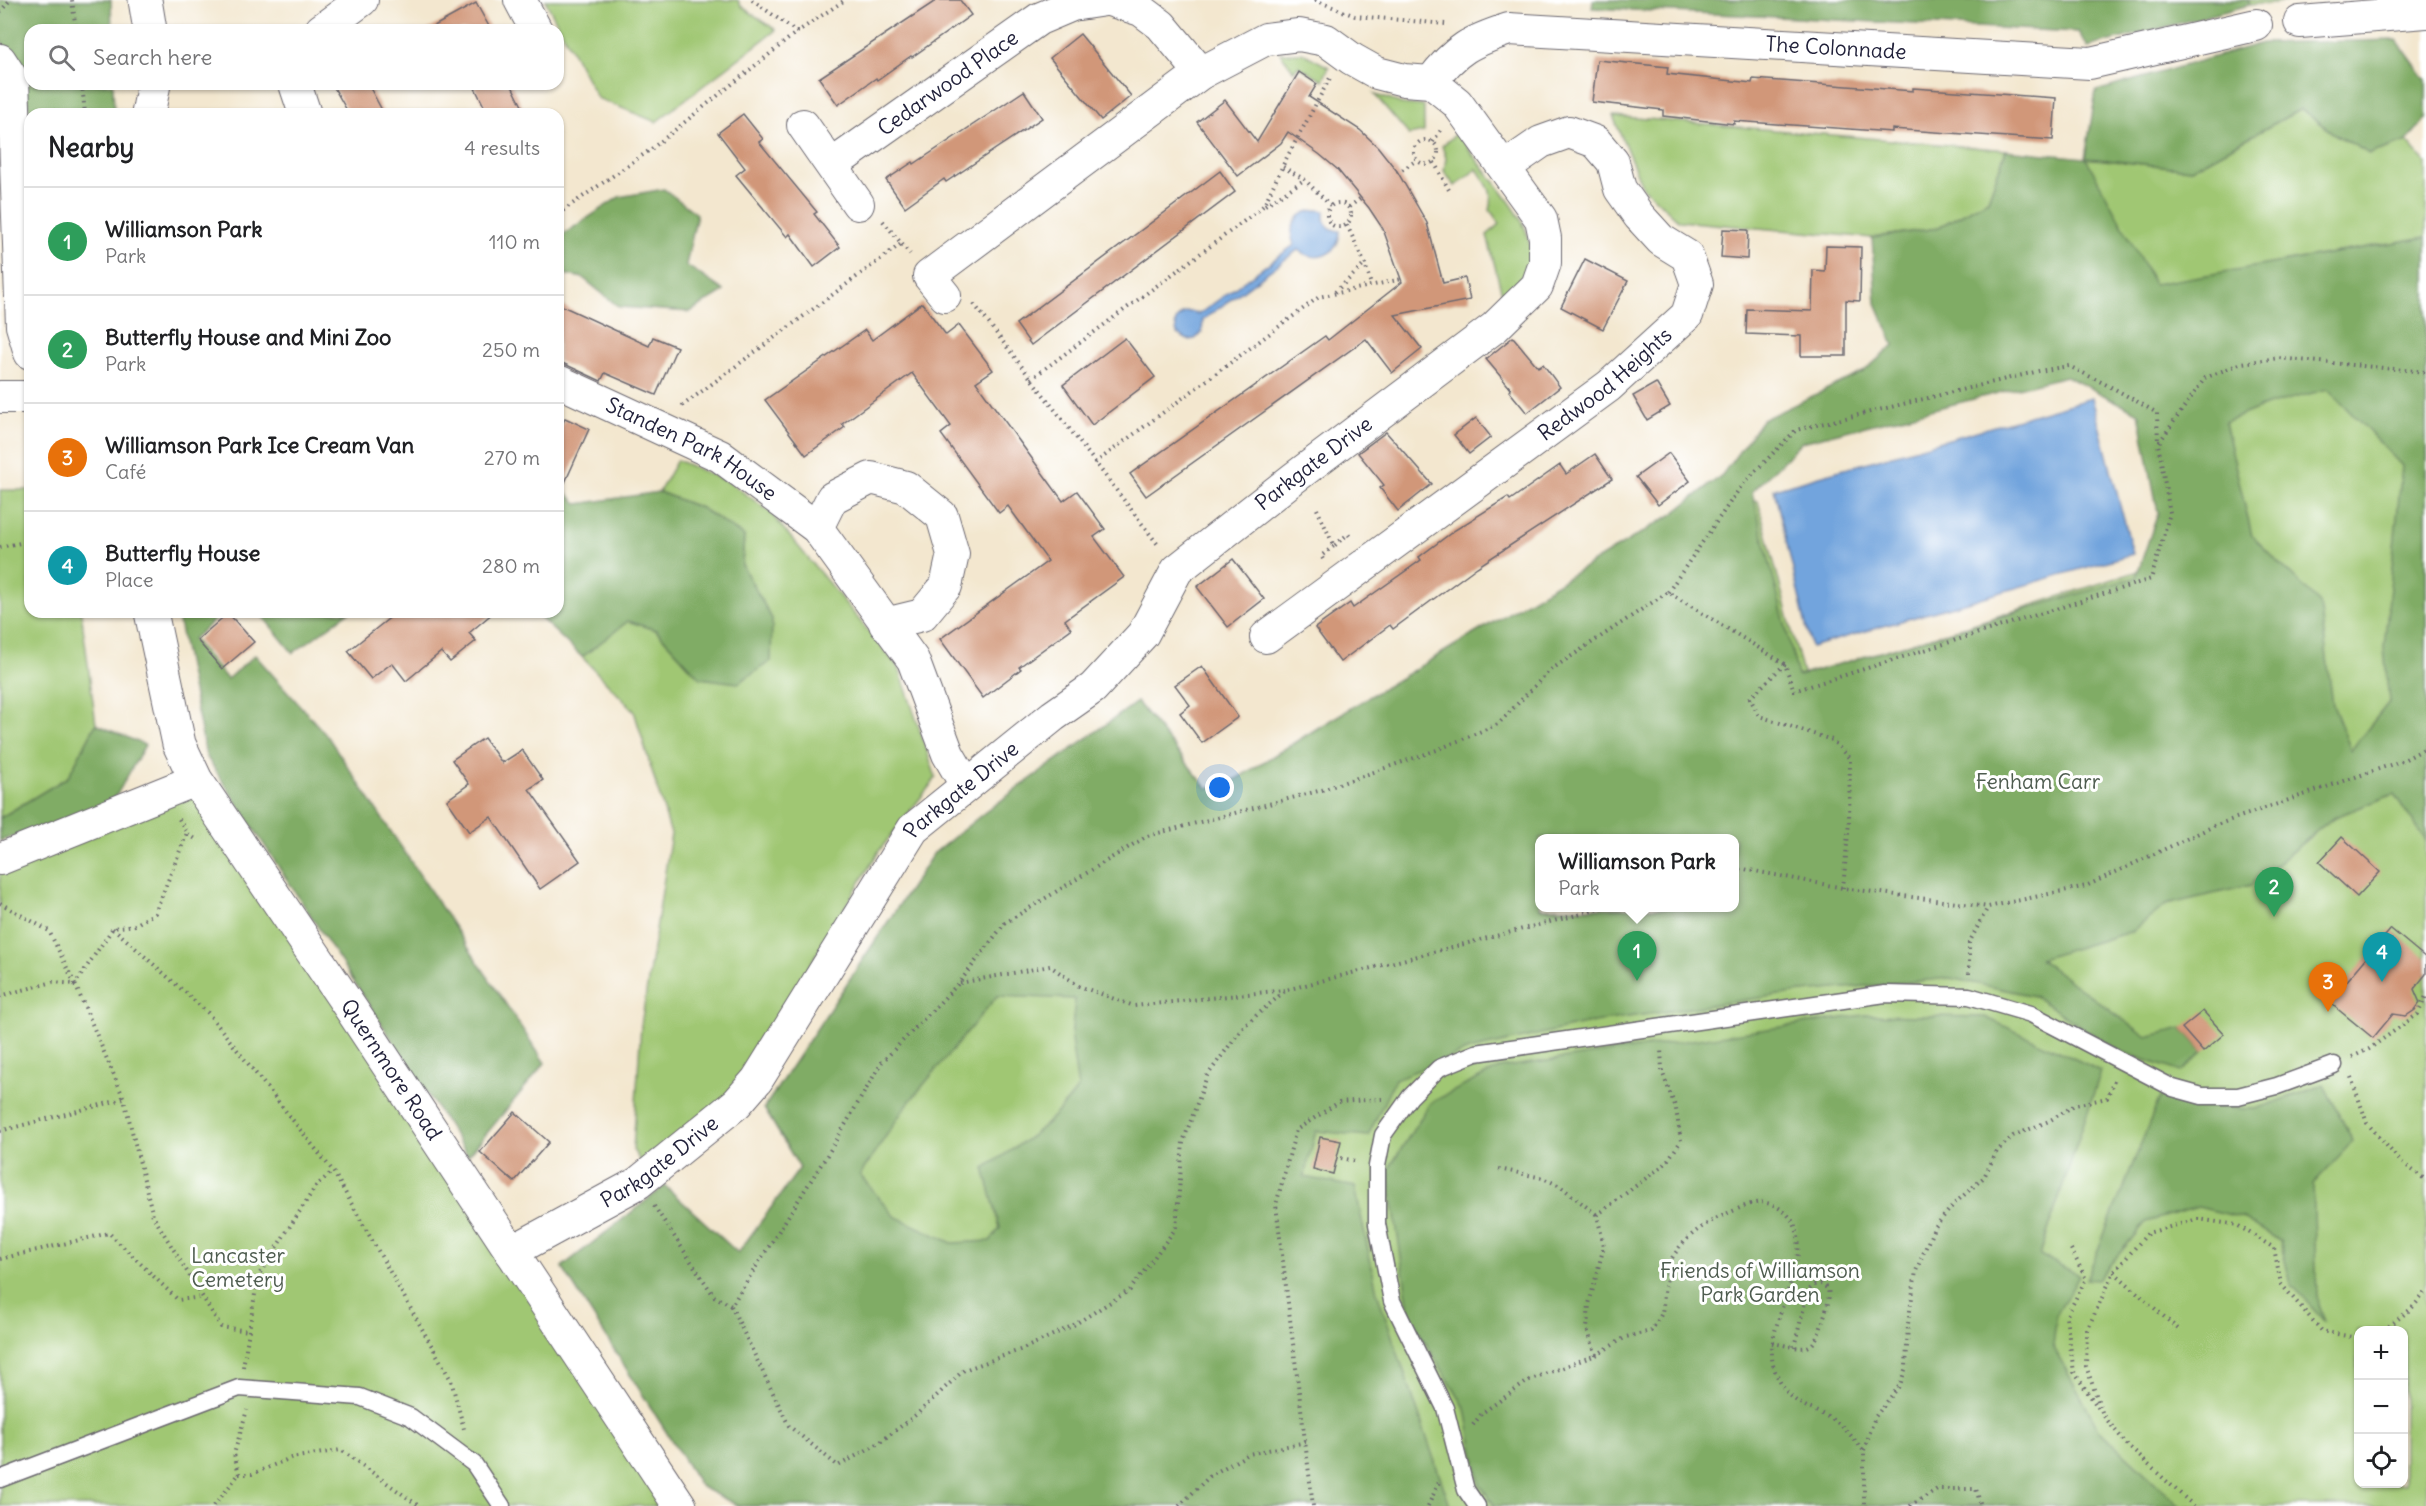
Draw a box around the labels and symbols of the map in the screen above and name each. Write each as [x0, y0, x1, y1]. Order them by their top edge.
street label: Cedarwood Place [872, 24, 1023, 142]
street label: The Colonnade [1765, 30, 1907, 65]
street label: Redwood Heights [1532, 321, 1677, 447]
street label: Standen Park House [602, 391, 782, 507]
street label: Parkgate Drive [1250, 410, 1377, 516]
street label: Parkgate Drive [897, 735, 1024, 842]
park label: Fenham Carr [1976, 768, 2101, 795]
your location [1205, 773, 1234, 802]
pin: 2 [2254, 868, 2294, 917]
pin: 1 [1618, 932, 1656, 981]
pin: 4 [2362, 932, 2402, 982]
pin: 3 [2308, 962, 2348, 1012]
street label: Quernmore Road [335, 994, 448, 1145]
street label: Parkgate Drive [596, 1110, 723, 1214]
park label: Lancaster Cemetery [191, 1242, 286, 1293]
park label: Friends of Williamson Park Garden [1660, 1257, 1860, 1308]

